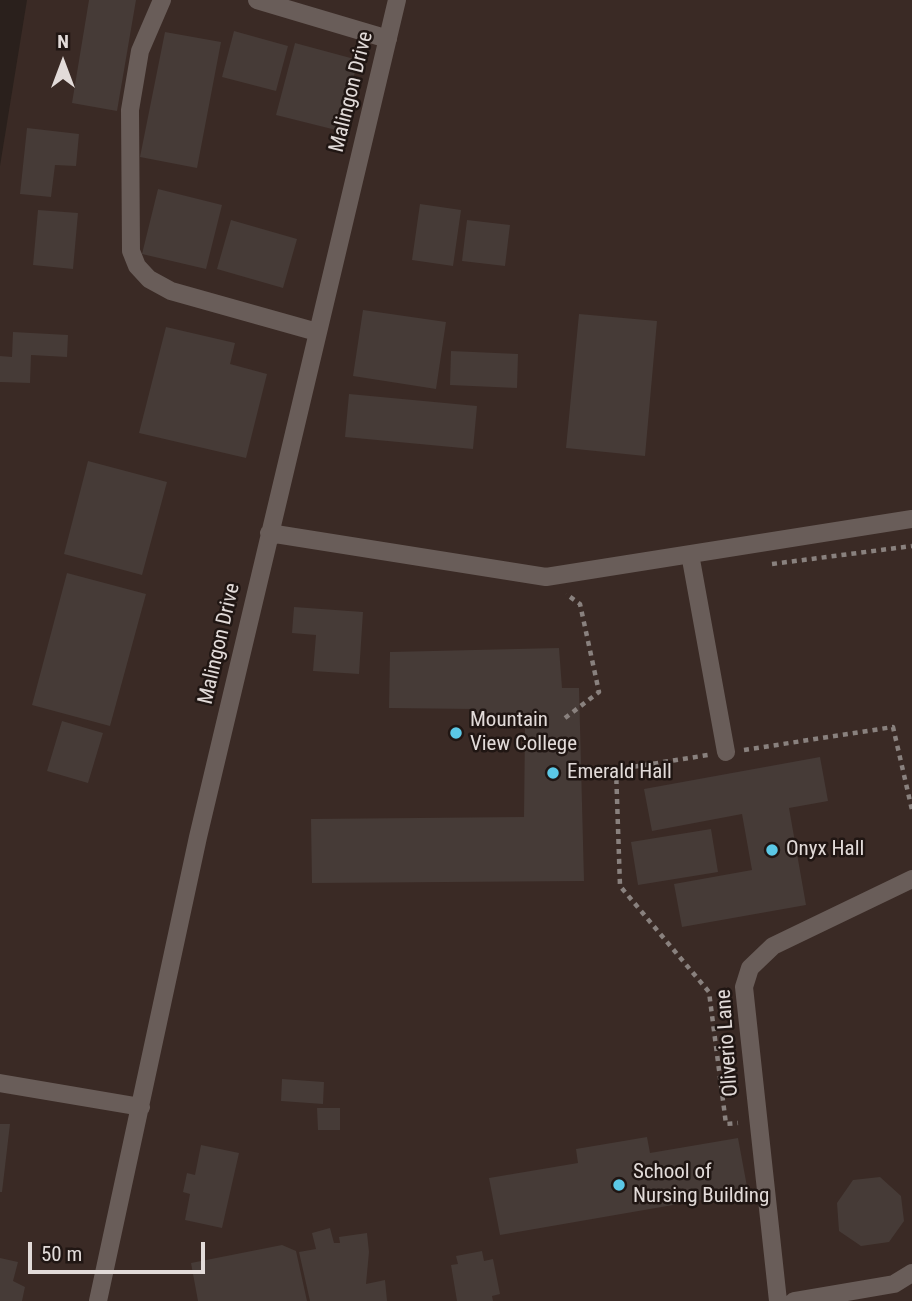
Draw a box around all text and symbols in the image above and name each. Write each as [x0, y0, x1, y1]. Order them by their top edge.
north arrow [28, 28, 98, 98]
street label: Malingon Drive [325, 29, 379, 155]
text: N [57, 30, 69, 53]
street label: Malingon Drive [194, 581, 246, 707]
place label: Mountain View College [470, 708, 577, 758]
marker: Mountain View College [448, 725, 464, 741]
place label: Emerald Hall [567, 760, 672, 786]
marker: Emerald Hall [545, 765, 561, 781]
place label: Onyx Hall [786, 837, 864, 863]
marker: Onyx Hall [764, 842, 780, 858]
street label: Oliverio Lane [712, 988, 744, 1098]
place label: School of Nursing Building [633, 1160, 769, 1210]
marker: School of Nursing Building [611, 1177, 627, 1193]
scale bar [32, 1228, 208, 1272]
text: 50 m [41, 1242, 82, 1266]

